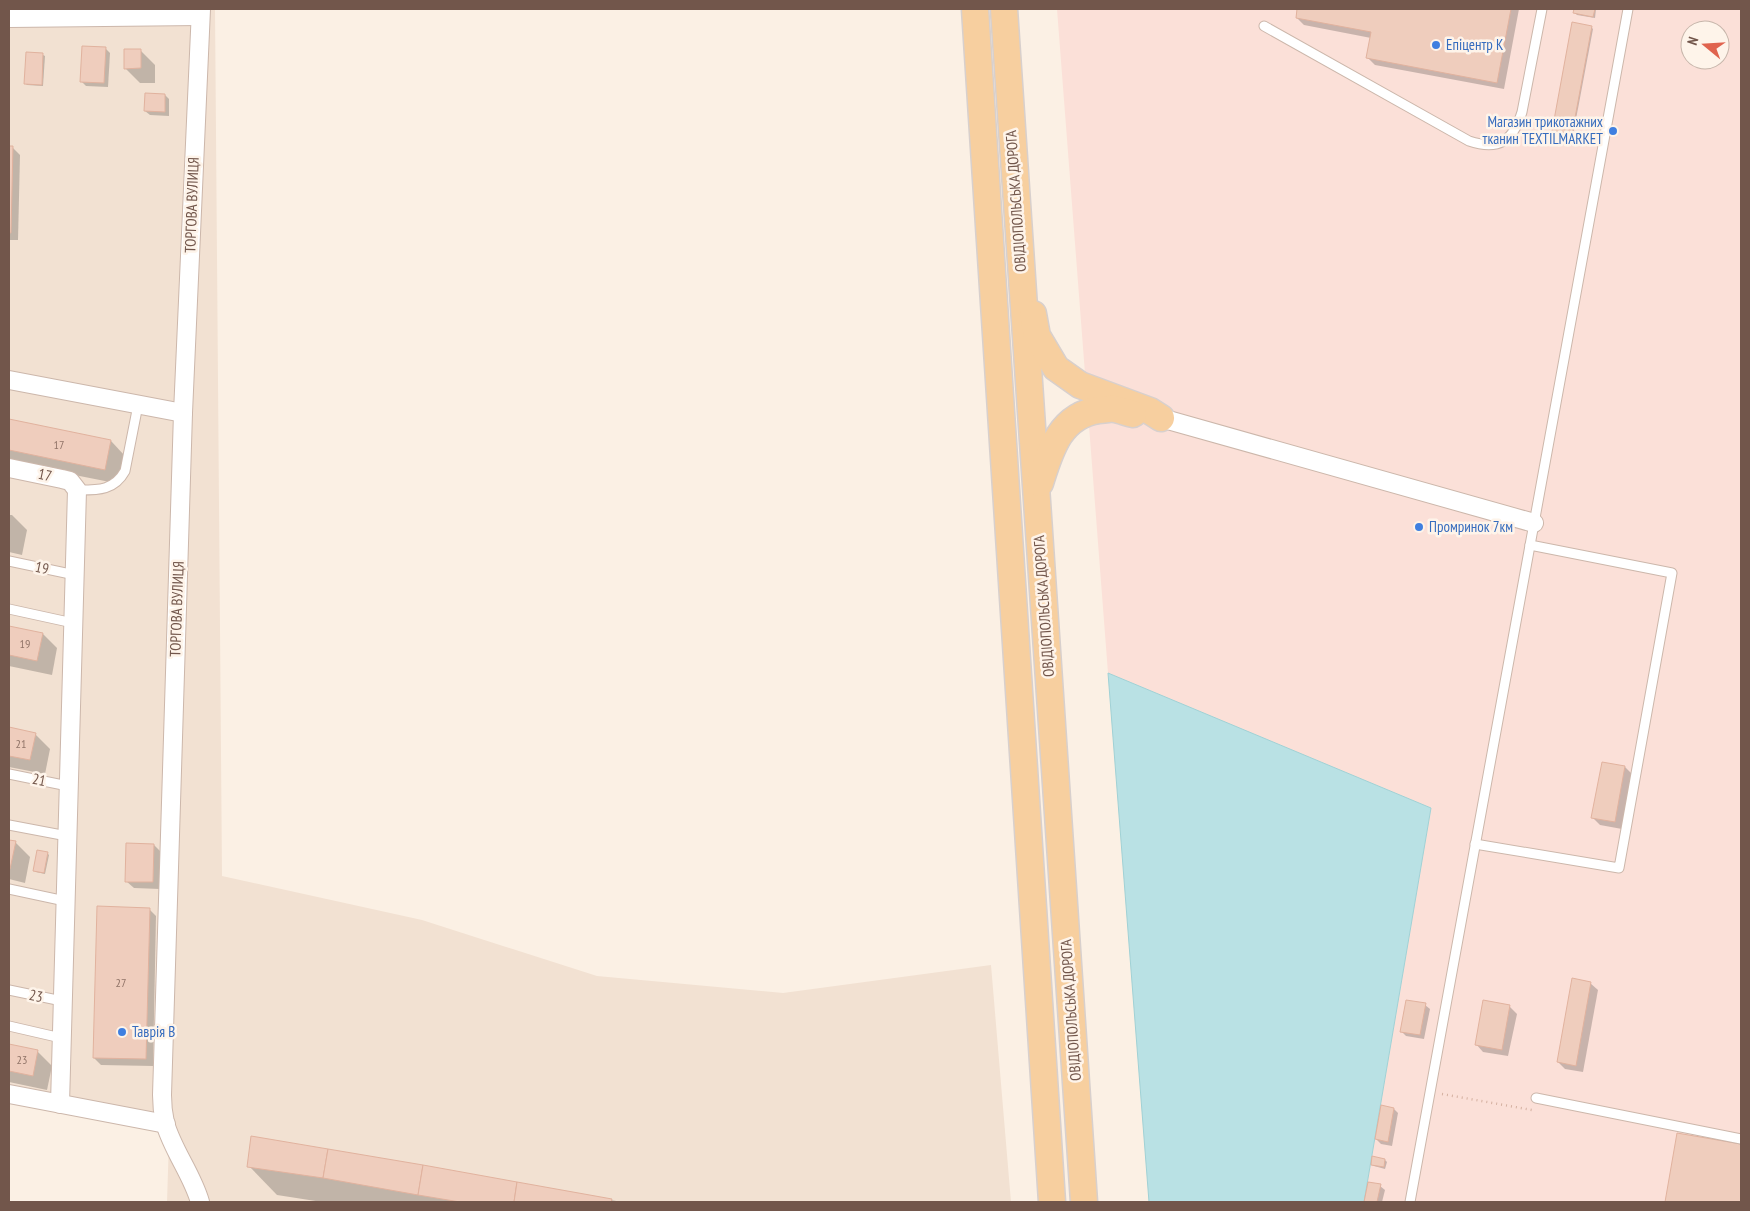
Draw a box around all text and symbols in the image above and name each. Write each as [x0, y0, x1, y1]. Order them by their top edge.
north arrow [1680, 20, 1730, 70]
place label: Епіцентр К [1446, 35, 1504, 54]
text: N [1683, 35, 1702, 47]
marker: Епіцентр К [1430, 39, 1442, 51]
place label: Магазин трикотажних тканин TEXTILMARKET [1483, 112, 1603, 148]
marker: Магазин трикотажних тканин TEXTILMARKET [1607, 125, 1619, 137]
street label: ОВІДІОПОЛЬСЬКА ДОРОГА [1001, 129, 1030, 272]
street label: ТОРГОВА ВУЛИЦЯ [180, 157, 203, 253]
house number: 17 [54, 437, 64, 452]
street label: 17 [37, 464, 54, 485]
place label: Промринок 7км [1429, 517, 1513, 536]
marker: Промринок 7км [1413, 521, 1425, 533]
street label: ОВІДІОПОЛЬСЬКА ДОРОГА [1029, 534, 1058, 677]
street label: 19 [34, 557, 51, 578]
street label: ТОРГОВА ВУЛИЦЯ [165, 561, 188, 657]
house number: 19 [20, 636, 30, 651]
house number: 21 [16, 736, 26, 751]
street label: 21 [31, 769, 48, 790]
street label: ОВІДІОПОЛЬСЬКА ДОРОГА [1056, 938, 1085, 1081]
house number: 27 [116, 975, 126, 990]
street label: 23 [28, 985, 45, 1006]
place label: Таврія В [132, 1022, 175, 1041]
marker: Таврія В [116, 1026, 128, 1038]
house number: 23 [17, 1052, 27, 1067]

